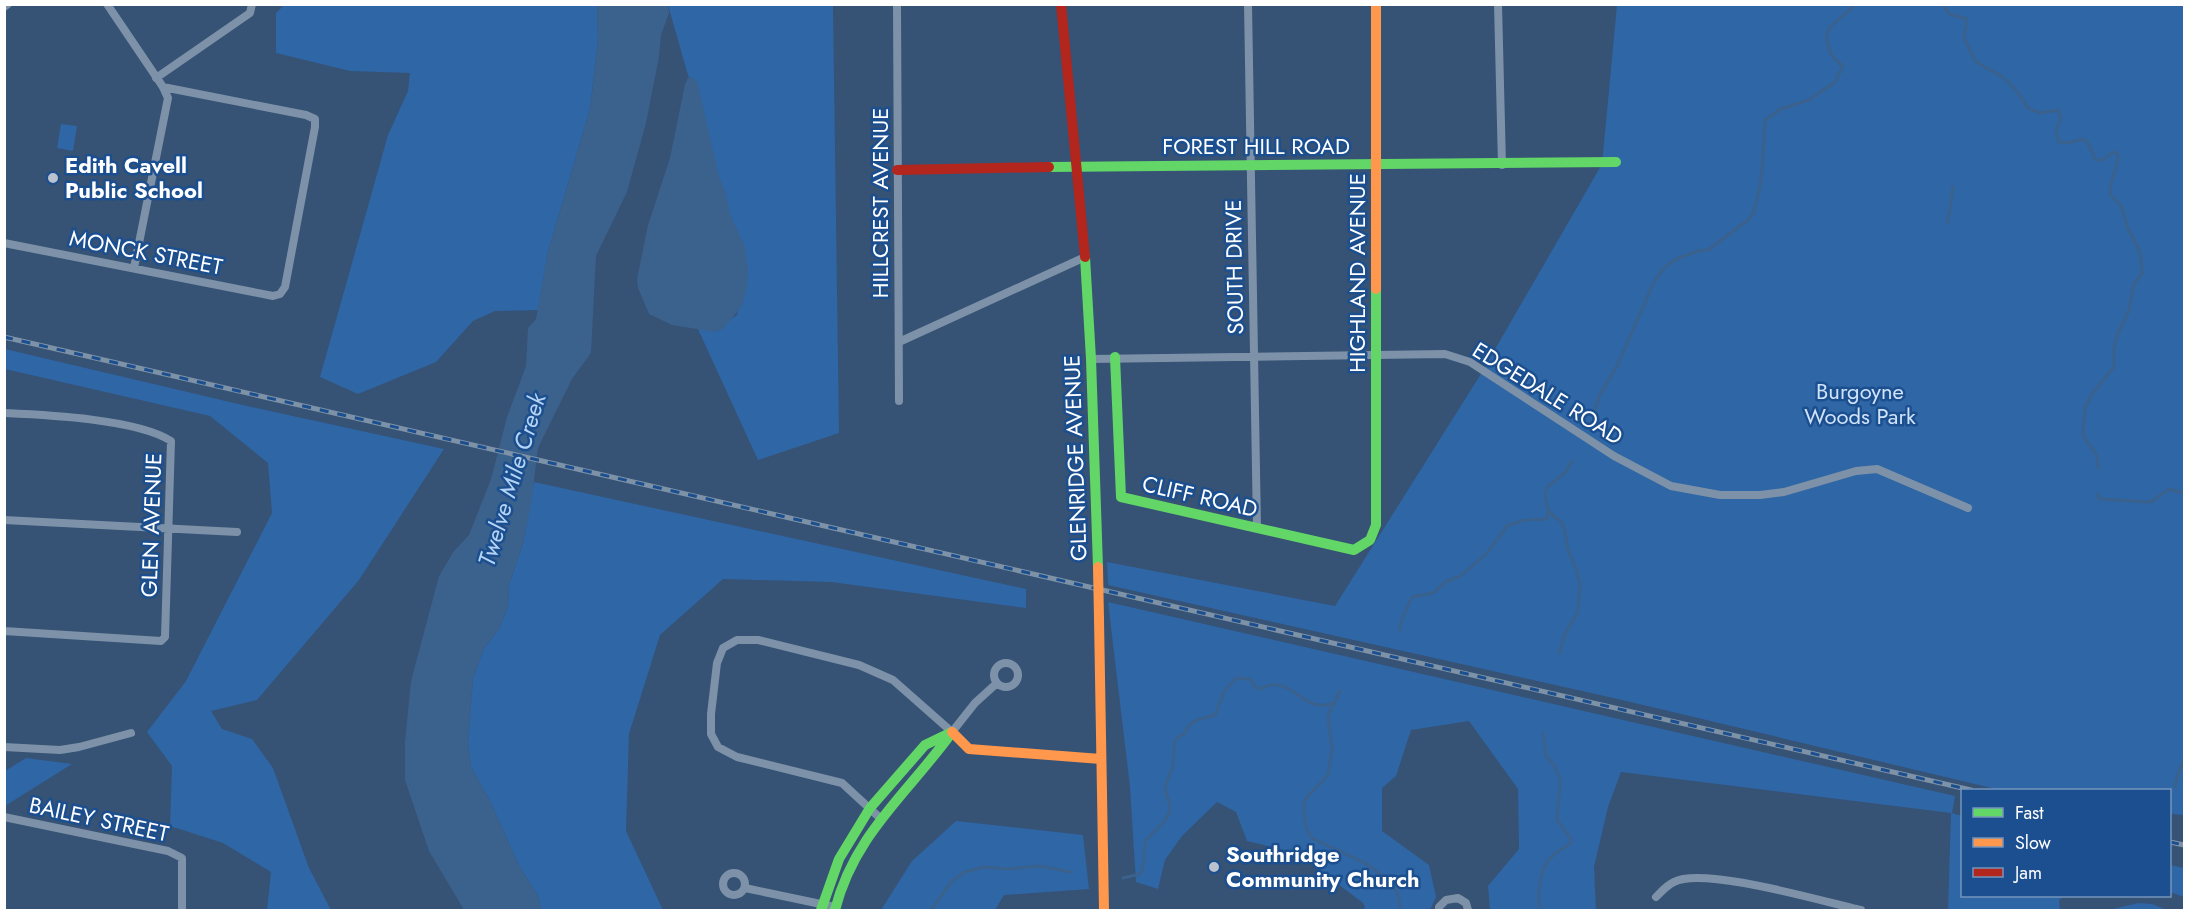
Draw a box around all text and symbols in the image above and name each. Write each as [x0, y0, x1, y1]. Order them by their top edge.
street label: HILLCREST AVENUE [864, 108, 896, 298]
street label: FOREST HILL ROAD [1162, 130, 1350, 162]
place label: Edith Cavell Public School [65, 149, 203, 206]
marker: Edith Cavell Public School [46, 171, 60, 185]
street label: HIGHLAND AVENUE [1341, 173, 1373, 373]
street label: SOUTH DRIVE [1217, 199, 1251, 335]
street label: MONCK STREET [67, 221, 226, 283]
street label: EDGEDALE ROAD [1467, 334, 1630, 452]
street label: GLENRIDGE AVENUE [1055, 354, 1095, 562]
park label: Burgoyne Woods Park [1804, 375, 1916, 432]
water label: Twelve Mile Creek [469, 387, 555, 571]
street label: GLEN AVENUE [132, 452, 170, 598]
street label: CLIFF ROAD [1139, 467, 1261, 525]
street label: BAILEY STREET [26, 789, 172, 850]
legend [1961, 789, 2171, 897]
text: Fast [2015, 800, 2044, 826]
text: Slow [2015, 830, 2052, 856]
place label: Southridge Community Church [1226, 838, 1420, 895]
marker: Southridge Community Church [1207, 860, 1221, 874]
text: Jam [2013, 860, 2042, 886]

